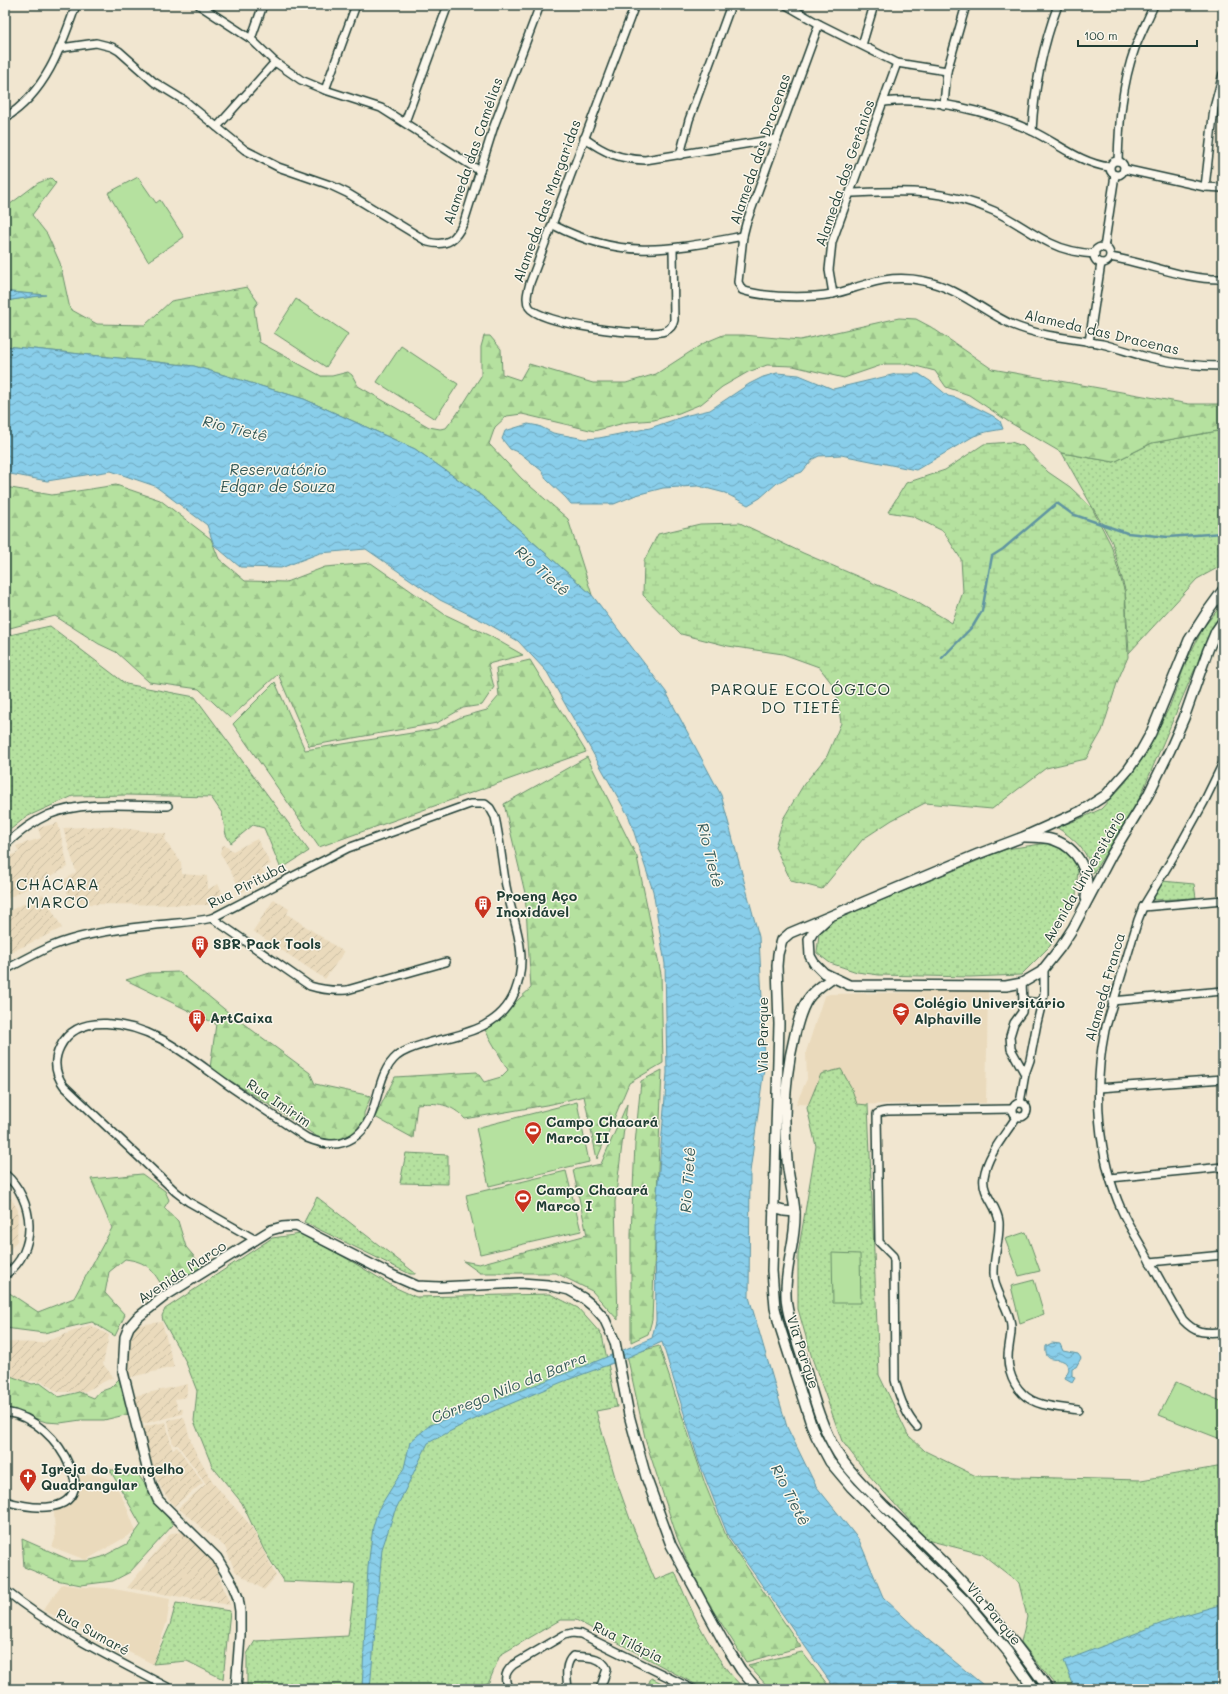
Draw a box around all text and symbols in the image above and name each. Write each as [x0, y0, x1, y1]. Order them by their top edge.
scale bar [1078, 22, 1197, 48]
text: 100 m [1084, 27, 1118, 43]
street label: Alameda das Dracenas [725, 71, 794, 227]
street label: Alameda das Camélias [438, 75, 507, 227]
street label: Alameda dos Gerânios [810, 97, 879, 249]
street label: Alameda das Margaridas [508, 117, 585, 285]
street label: Alameda das Dracenas [1023, 304, 1181, 359]
water label: Rio Tietê [201, 410, 270, 446]
water label: Reservatório Edgar de Souza [220, 459, 336, 496]
water label: Rio Tietê [511, 541, 574, 600]
district label: PARQUE ECOLÓGICO DO TIETÊ [711, 678, 891, 717]
street label: Avenida Universitário [1038, 808, 1129, 946]
water label: Rio Tietê [693, 820, 729, 889]
street label: Rua Pirituba [204, 857, 289, 912]
district label: CHÁCARA MARCO [16, 873, 100, 912]
place label: Proeng Aço Inoxidável [496, 886, 578, 921]
building icon: Proeng Aço Inoxidável [473, 894, 493, 919]
street label: Alameda Franca [1080, 930, 1129, 1043]
building icon: SBR Pack Tools [190, 934, 210, 959]
place label: SBR Pack Tools [213, 934, 321, 953]
place label: Colégio Universitário Alphaville [914, 993, 1065, 1028]
street label: Via Parque [753, 997, 772, 1073]
school or university icon: Colégio Universitário Alphaville [891, 1001, 911, 1026]
building icon: ArtCaixa [187, 1008, 207, 1033]
place label: ArtCaixa [210, 1008, 273, 1027]
street label: Rua Imirim [243, 1074, 315, 1131]
place label: Campo Chacará Marco II [546, 1112, 659, 1147]
sports icon: Campo Chacará Marco II [523, 1120, 543, 1145]
water label: Rio Tietê [675, 1146, 699, 1214]
place label: Campo Chacará Marco I [536, 1180, 649, 1215]
sports icon: Campo Chacará Marco I [513, 1188, 533, 1213]
street label: Avenida Marco [134, 1236, 230, 1307]
street label: Via Parque [783, 1313, 824, 1391]
water label: Córrego Nilo da Barra [428, 1347, 589, 1427]
place label: Igreja do Evangelho Quadrangular [41, 1459, 184, 1494]
water label: Rio Tietê [767, 1461, 815, 1528]
church icon: Igreja do Evangelho Quadrangular [18, 1467, 38, 1492]
street label: Via Parque [963, 1578, 1026, 1649]
street label: Rua Sumaré [53, 1604, 133, 1659]
street label: Rua Tilápia [590, 1616, 666, 1667]

